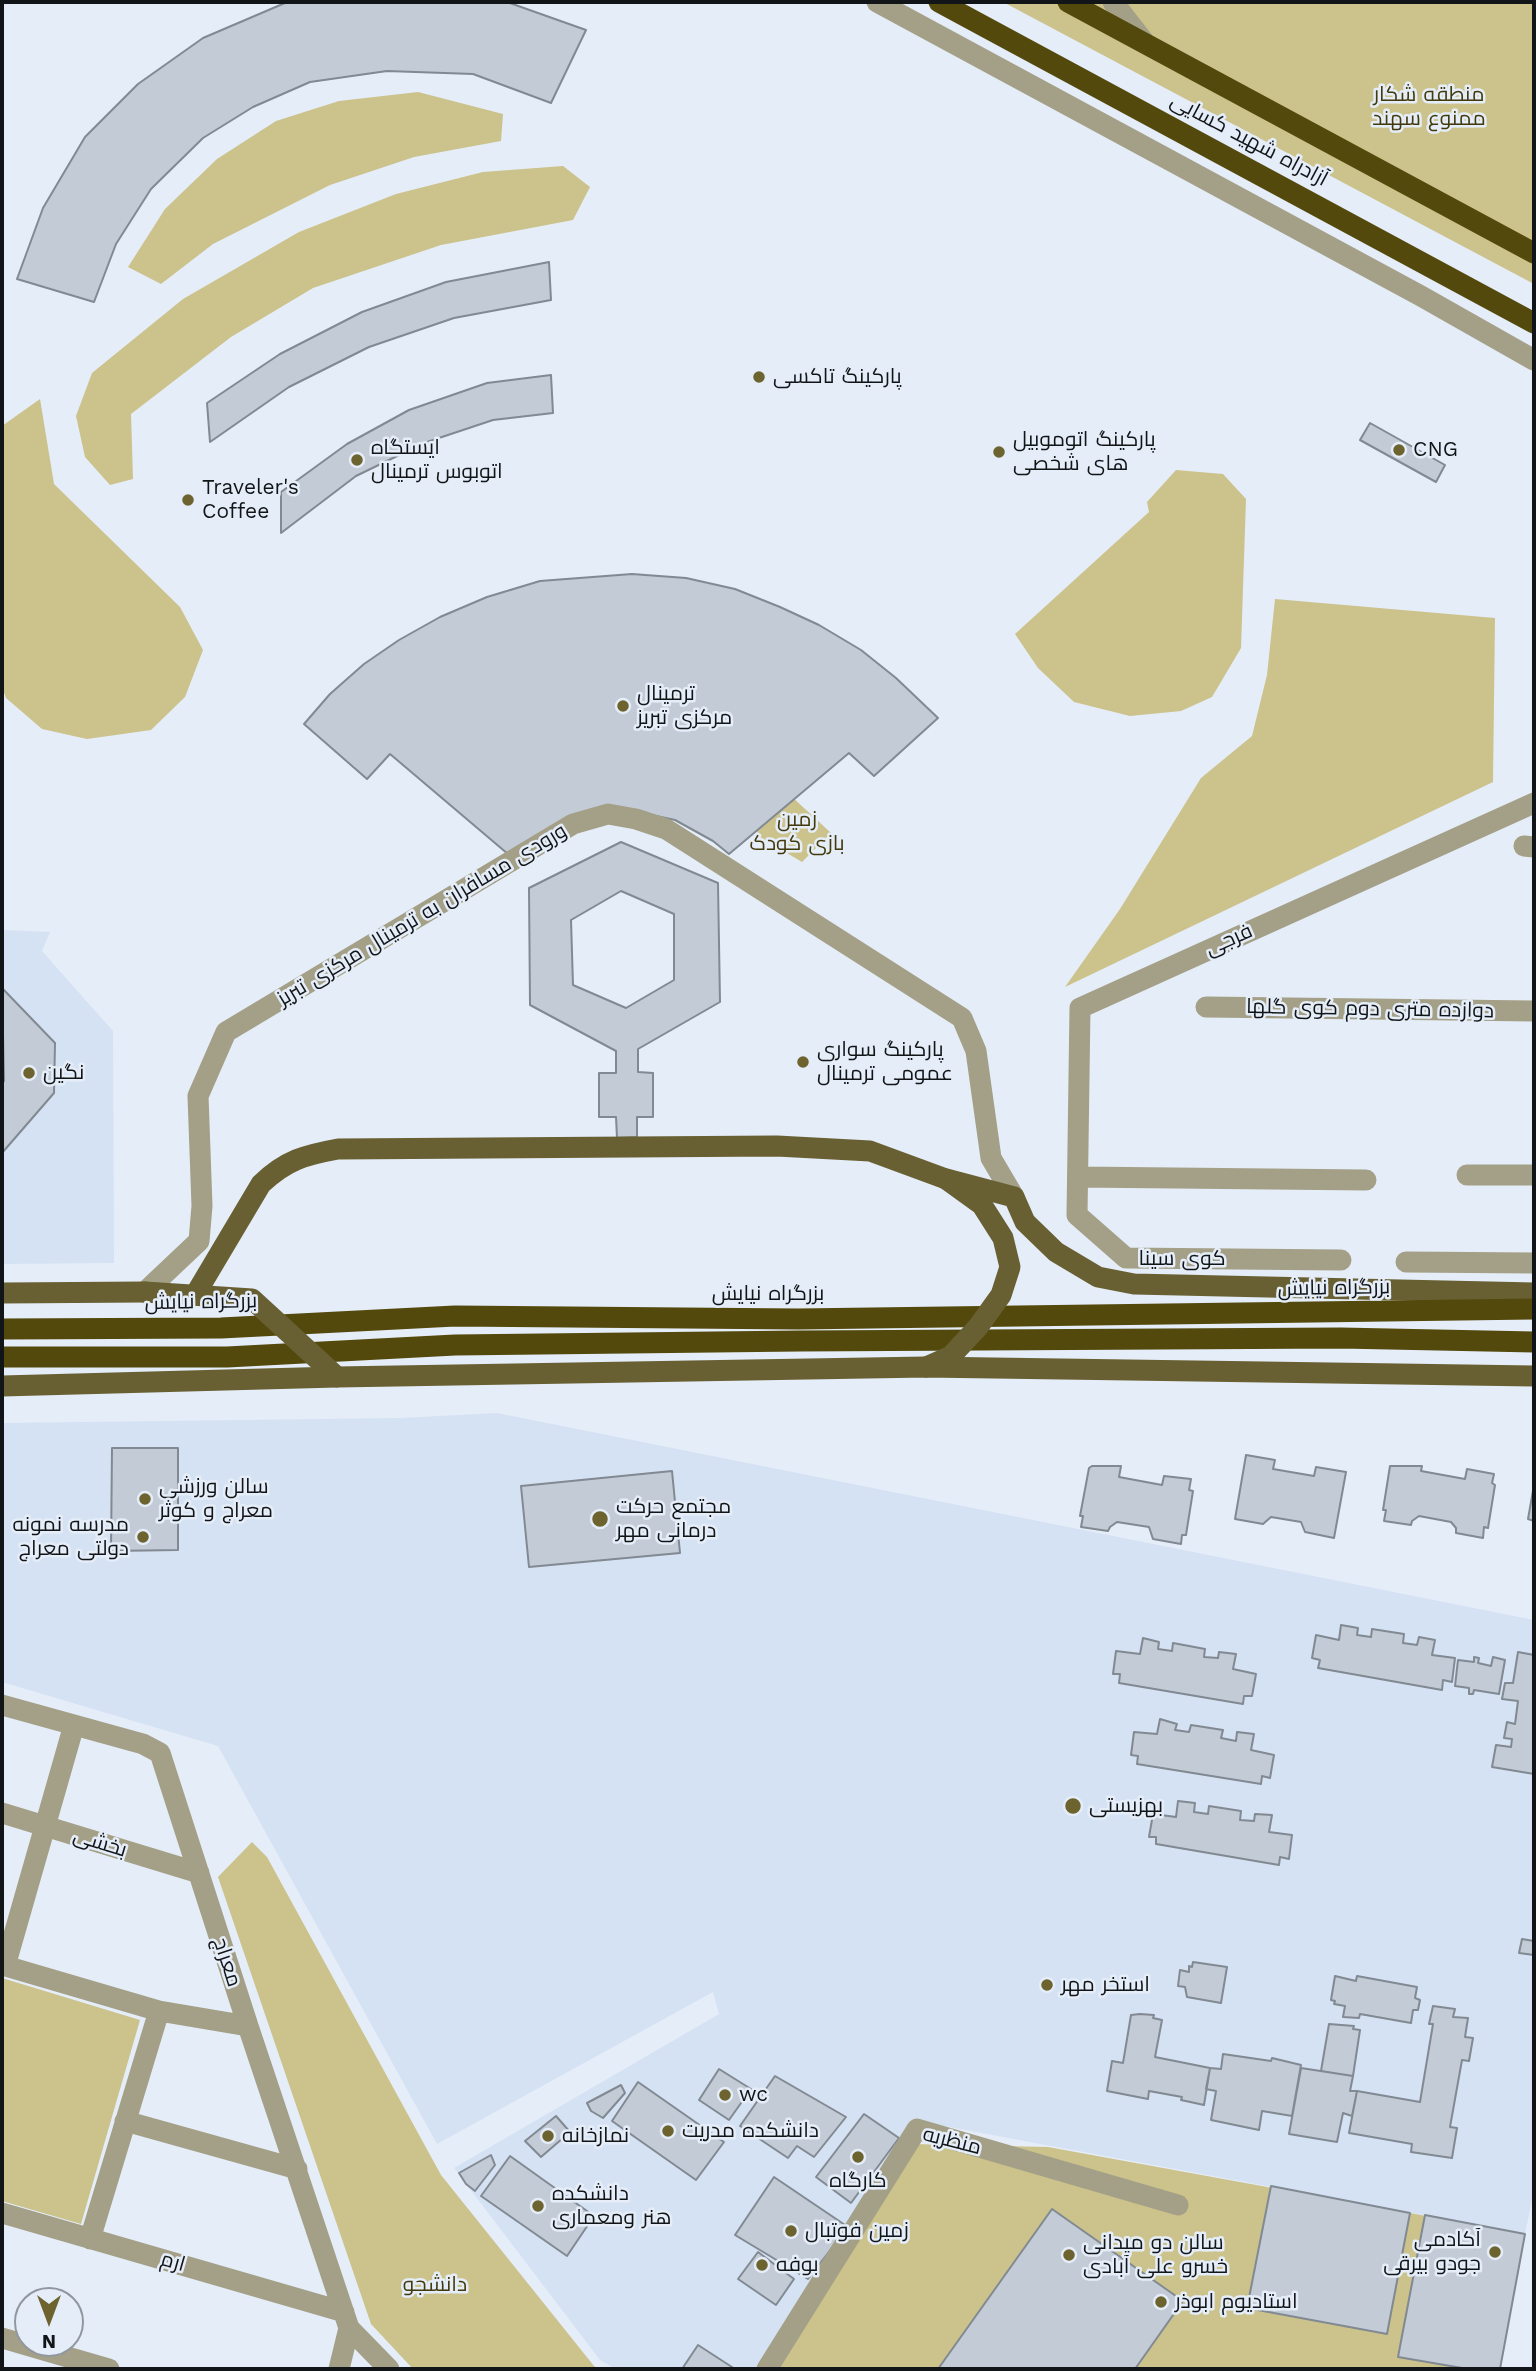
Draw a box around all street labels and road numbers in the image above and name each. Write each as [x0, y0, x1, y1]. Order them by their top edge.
street label: آزادراه شهید کسایی [1166, 88, 1332, 192]
street label: ورودی مسافران به ترمینال مرکزی تبریز [273, 818, 571, 1012]
street label: فرجی [1201, 918, 1257, 962]
street label: دوازده متری دوم کوی گلها [1246, 994, 1494, 1024]
street label: کوی سینا [1138, 1246, 1226, 1272]
street label: بزرگراه نیایش [1277, 1274, 1391, 1302]
street label: بزرگراه نیایش [712, 1281, 824, 1307]
street label: بزرگراه نیایش [144, 1288, 258, 1316]
street label: بخشی [70, 1823, 130, 1863]
street label: معراج [207, 1934, 247, 1990]
street label: منظریه [920, 2122, 984, 2160]
street label: ارم [158, 2247, 188, 2277]

